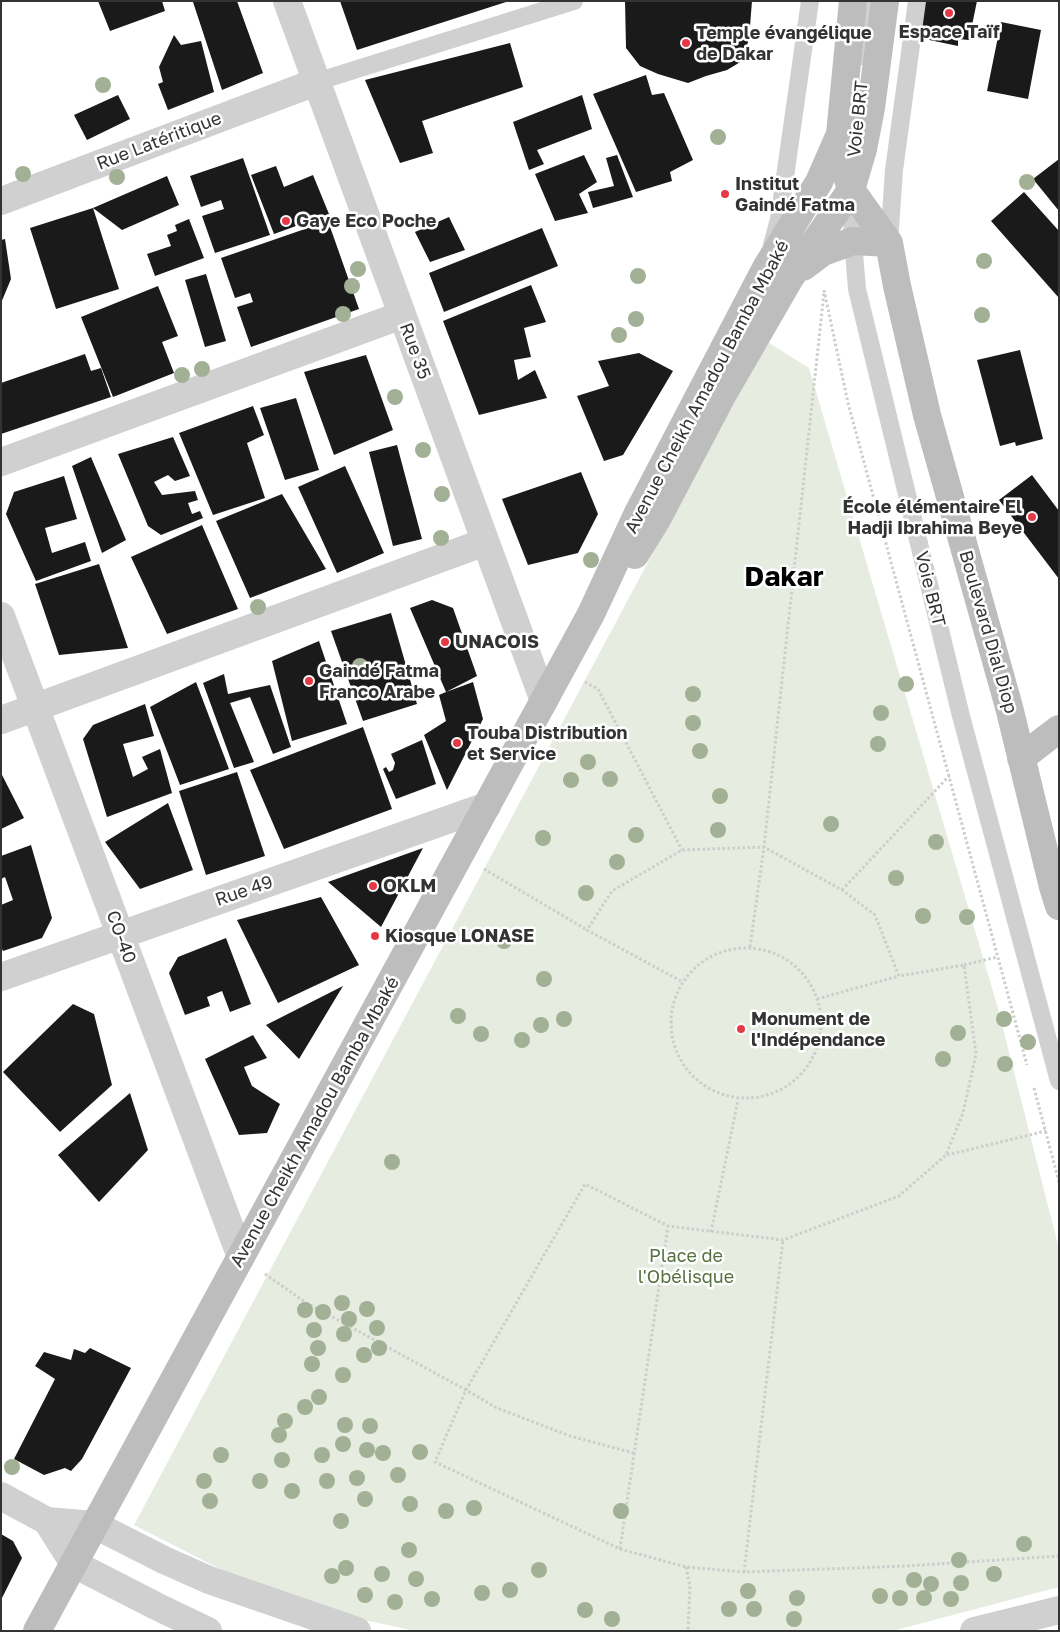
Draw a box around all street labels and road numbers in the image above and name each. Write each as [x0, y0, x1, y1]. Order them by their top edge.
street label: Voie BRT [843, 80, 873, 158]
street label: Rue Latéritique [93, 107, 225, 175]
street label: Avenue Cheikh Amadou Bamba Mbaké [620, 237, 794, 537]
street label: Rue 35 [395, 320, 435, 382]
street label: Boulevard Dial Diop [954, 548, 1022, 716]
street label: Voie BRT [910, 549, 950, 629]
street label: Rue 49 [212, 871, 276, 911]
street label: CO-40 [102, 908, 140, 966]
street label: Avenue Cheikh Amadou Bamba Mbaké [226, 973, 404, 1271]

